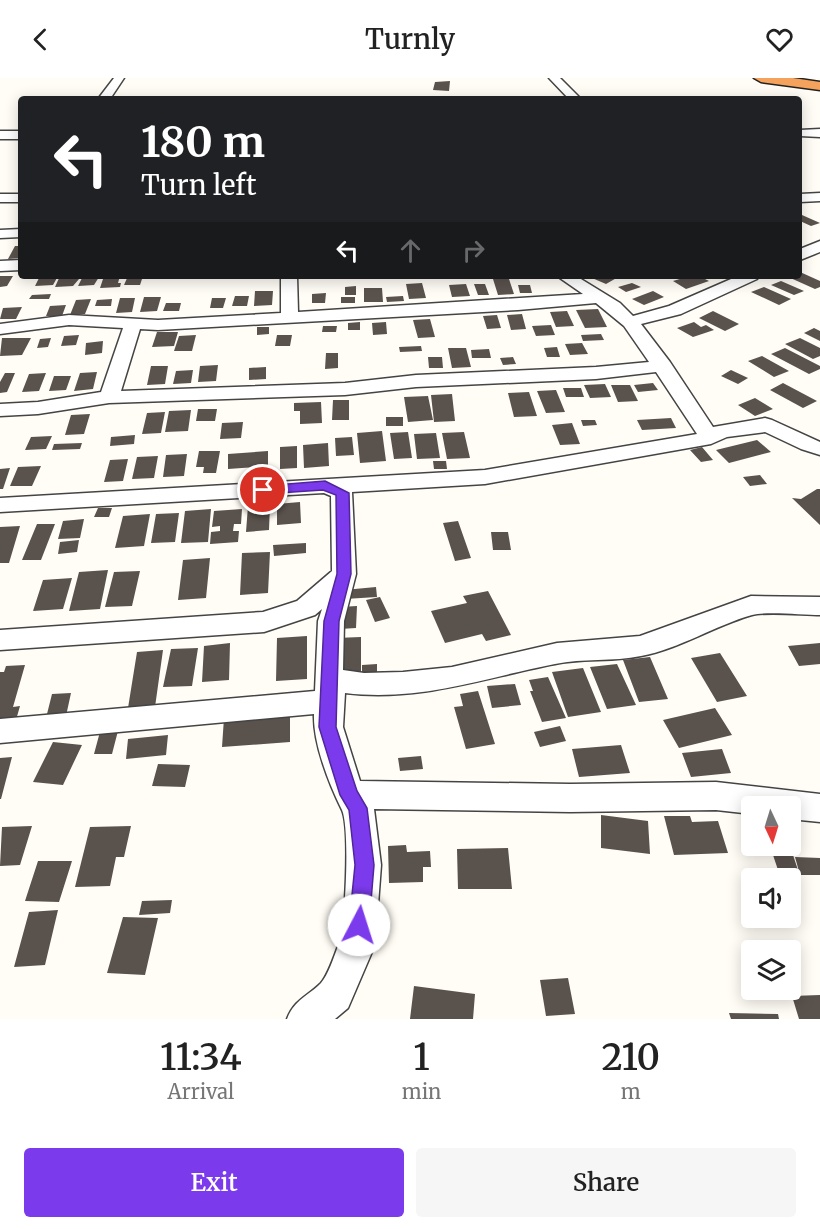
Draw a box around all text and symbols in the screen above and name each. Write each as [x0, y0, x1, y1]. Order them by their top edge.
text: Turnly [365, 22, 455, 56]
icon: back [24, 23, 57, 56]
icon: heart [763, 23, 796, 56]
text: 180 m [141, 116, 265, 168]
icon: left [42, 120, 120, 198]
text: Turn left [141, 168, 256, 202]
icon: left [331, 234, 364, 267]
icon: ahead [394, 234, 427, 267]
icon: right [457, 234, 490, 267]
pin [237, 464, 288, 515]
icon: arrive [246, 473, 279, 506]
north arrow [741, 796, 801, 856]
map controls [741, 796, 801, 1000]
button: sound [741, 868, 801, 928]
position arrow [327, 893, 391, 957]
button: layers [741, 940, 801, 1000]
text: 11:34 [160, 1035, 242, 1080]
text: 1 [413, 1035, 430, 1080]
text: 210 [601, 1035, 660, 1080]
text: Arrival [168, 1079, 234, 1104]
text: min [402, 1079, 441, 1104]
text: m [621, 1079, 641, 1104]
button: Exit [24, 1148, 404, 1217]
button: Share [416, 1148, 796, 1217]

